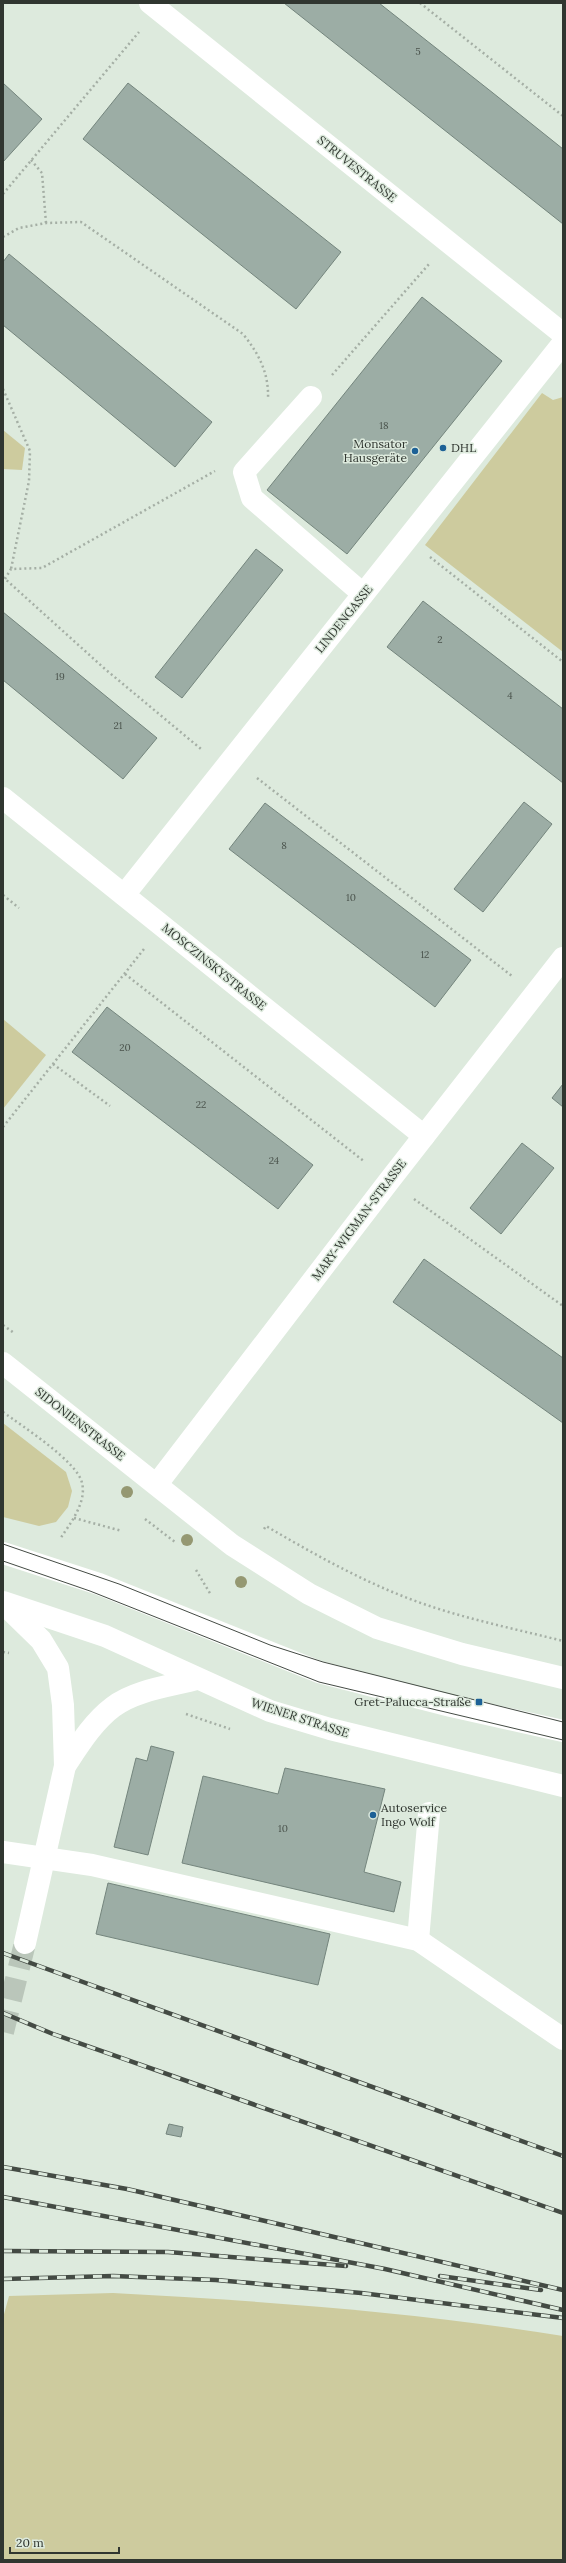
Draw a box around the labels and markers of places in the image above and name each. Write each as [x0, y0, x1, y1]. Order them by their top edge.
place label: Monsator Hausgeräte [343, 436, 408, 465]
place label: DHL [451, 440, 476, 455]
marker: DHL [438, 443, 448, 453]
marker: Monsator Hausgeräte [410, 446, 420, 456]
place label: Gret-Palucca-Straße [354, 1694, 471, 1709]
marker: Gret-Palucca-Straße [474, 1697, 484, 1707]
place label: Autoservice Ingo Wolf [380, 1800, 447, 1829]
marker: Autoservice Ingo Wolf [368, 1810, 378, 1820]

